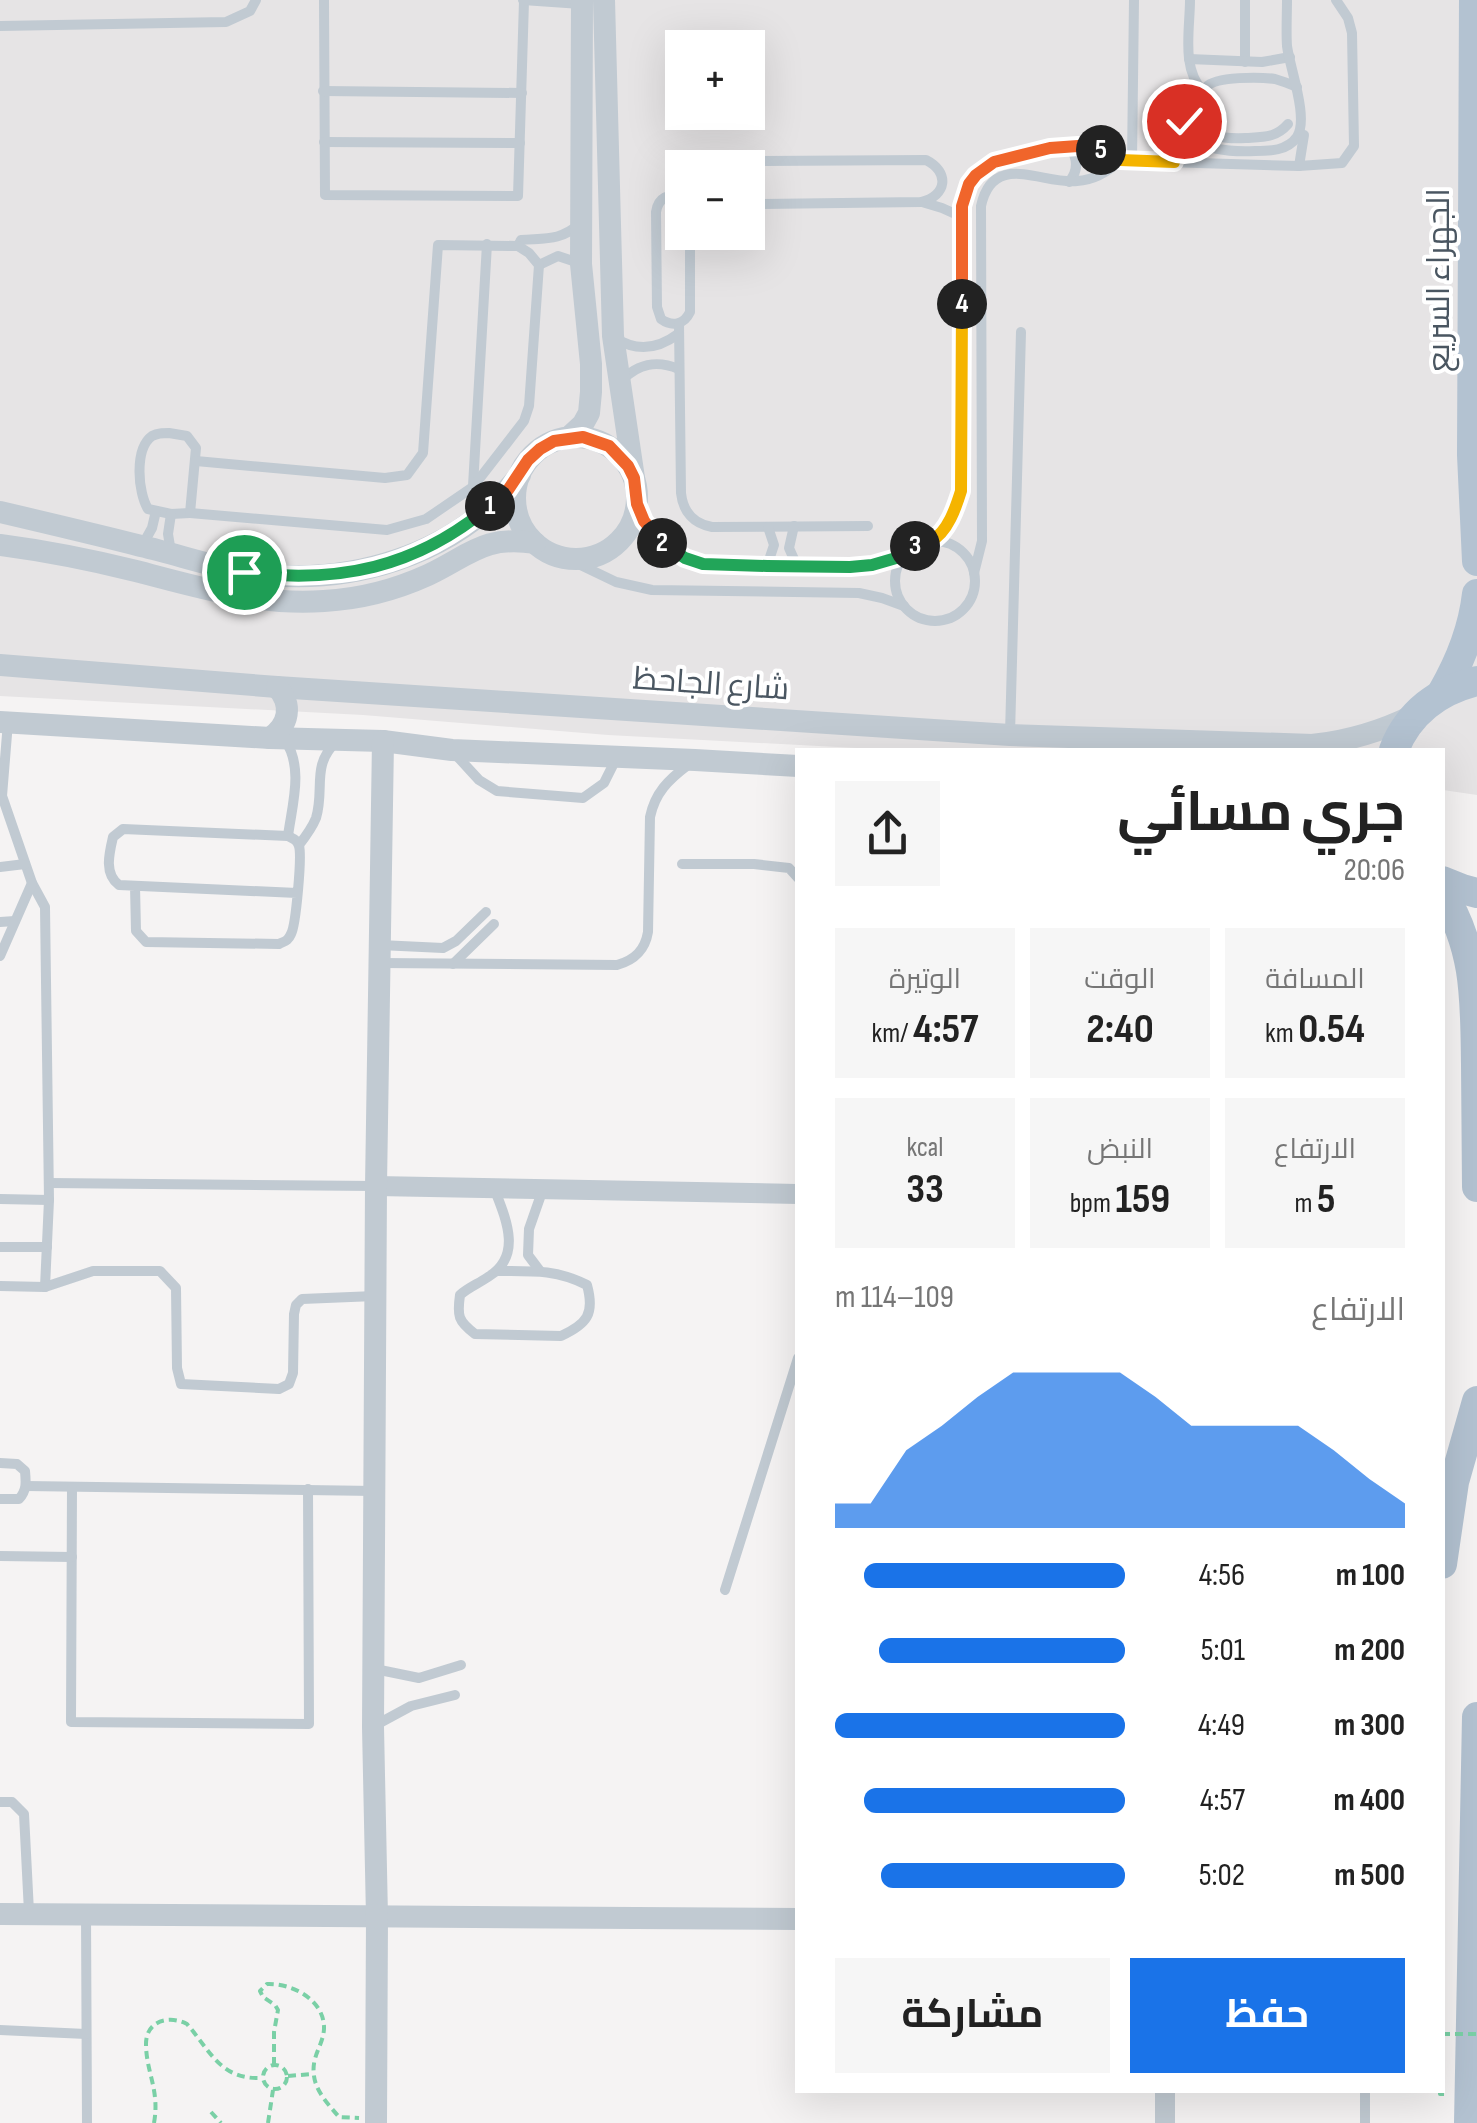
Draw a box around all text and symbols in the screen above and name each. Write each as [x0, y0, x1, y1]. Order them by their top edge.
map controls [665, 30, 765, 250]
button: + [665, 30, 765, 130]
pin [1142, 79, 1227, 164]
icon: check [1157, 94, 1212, 149]
pin: 5 [1076, 125, 1126, 175]
text: 5 [1095, 133, 1107, 166]
button: − [665, 150, 765, 250]
street label: الجهراء السريع [1420, 188, 1460, 372]
pin: 4 [937, 279, 987, 329]
text: 4 [955, 287, 969, 320]
pin: 1 [465, 481, 515, 531]
text: 1 [485, 489, 495, 522]
pin: 2 [637, 518, 687, 568]
pin: 3 [890, 521, 940, 571]
text: 2 [656, 526, 668, 559]
text: 3 [909, 529, 921, 562]
pin [202, 530, 287, 615]
icon: arrive [217, 545, 272, 600]
street label: شارع الجاحظ [631, 660, 790, 710]
text: جري مسائي [1117, 780, 1405, 847]
button: share [835, 781, 940, 886]
text: 20:06 [1344, 851, 1405, 890]
text: الوتيرة [889, 963, 961, 996]
text: الوقت [1084, 963, 1156, 996]
text: المسافة [1265, 963, 1365, 996]
text: 4:57 [913, 1004, 978, 1055]
text: 2:40 [1086, 1004, 1154, 1055]
text: 0.54 [1298, 1004, 1365, 1055]
text: /km [872, 1017, 913, 1050]
text: km [1265, 1017, 1298, 1050]
text: kcal [906, 1131, 944, 1164]
text: النبض [1087, 1133, 1153, 1166]
text: الارتفاع [1274, 1133, 1356, 1166]
text: 33 [906, 1164, 944, 1215]
text: 159 [1115, 1174, 1170, 1225]
text: 5 [1317, 1174, 1335, 1225]
text: bpm [1070, 1187, 1115, 1220]
text: m [1295, 1187, 1317, 1220]
text: 109–114 m [835, 1278, 954, 1317]
text: الارتفاع [1311, 1291, 1405, 1330]
text: 4:56 [1199, 1556, 1245, 1595]
text: 100 m [1336, 1556, 1405, 1595]
text: 5:01 [1201, 1631, 1245, 1670]
text: 200 m [1334, 1631, 1405, 1670]
text: 4:49 [1198, 1706, 1245, 1745]
text: 300 m [1334, 1706, 1405, 1745]
text: 4:57 [1200, 1781, 1245, 1820]
text: 400 m [1333, 1781, 1405, 1820]
text: 5:02 [1199, 1856, 1245, 1895]
text: 500 m [1334, 1856, 1405, 1895]
button: مشاركة [835, 1958, 1110, 2073]
button: حفظ [1130, 1958, 1405, 2073]

